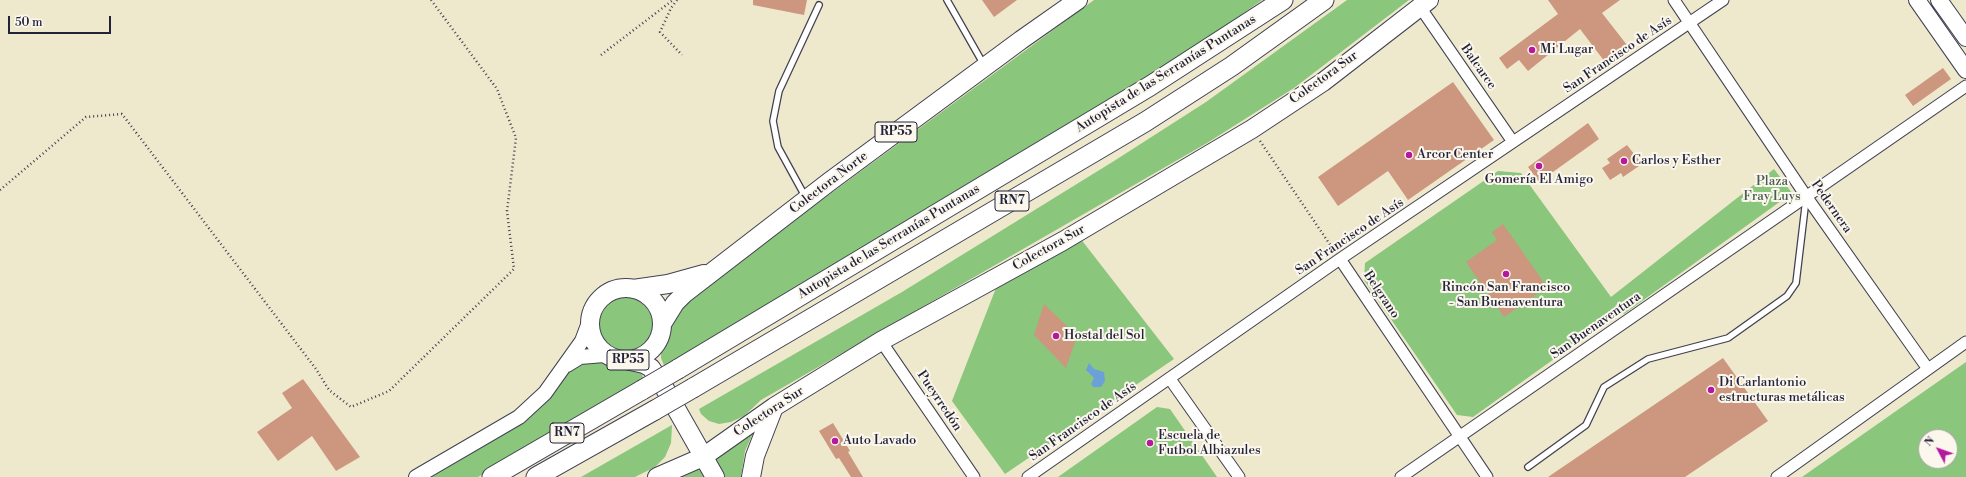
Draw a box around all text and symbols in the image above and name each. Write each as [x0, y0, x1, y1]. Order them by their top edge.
scale bar [10, 8, 113, 34]
street label: Autopista de las Serranías Puntanas [1073, 12, 1259, 136]
street label: San Francisco de Asís [1561, 13, 1675, 97]
text: 50 m [15, 15, 43, 30]
street label: Balcarce [1457, 42, 1499, 92]
place label: Mi Lugar [1540, 42, 1593, 58]
marker: Mi Lugar [1527, 45, 1537, 55]
street label: Colectora Sur [1287, 48, 1361, 108]
road number: RP55 [875, 122, 917, 142]
place label: Arcor Center [1417, 147, 1493, 163]
street label: Colectora Norte [787, 149, 871, 217]
marker: Arcor Center [1404, 150, 1414, 160]
place label: Carlos y Esther [1632, 153, 1721, 169]
marker: Carlos y Esther [1619, 156, 1629, 166]
marker: Gomería El Amigo [1534, 161, 1544, 171]
place label: Gomería El Amigo [1485, 172, 1593, 188]
park label: Plaza Fray Luys [1743, 174, 1801, 205]
street label: Pedernera [1807, 178, 1855, 236]
street label: Autopista de las Serranías Puntanas [795, 181, 983, 303]
road number: RN7 [995, 191, 1029, 211]
street label: San Francisco de Asís [1293, 195, 1407, 279]
street label: Colectora Sur [1010, 222, 1088, 274]
street label: Belgrano [1359, 268, 1403, 322]
marker: Rincón San Francisco - San Buenaventura [1501, 269, 1511, 279]
place label: Rincón San Francisco - San Buenaventura [1442, 280, 1570, 311]
street label: San Buenaventura [1548, 289, 1644, 363]
place label: Hostal del Sol [1064, 328, 1145, 344]
marker: Hostal del Sol [1051, 331, 1061, 341]
road number: RP55 [607, 350, 649, 370]
street label: Pueyrredón [913, 368, 965, 434]
place label: Di Carlantonio estructuras metálicas [1719, 375, 1845, 406]
street label: San Francisco de Asís [1026, 379, 1140, 465]
street label: Colectora Sur [731, 384, 807, 440]
marker: Di Carlantonio estructuras metálicas [1706, 385, 1716, 395]
road number: RN7 [550, 423, 584, 443]
place label: Escuela de Futbol Albiazules [1158, 428, 1261, 459]
north arrow [1918, 429, 1958, 469]
place label: Auto Lavado [843, 433, 916, 449]
text: N [1922, 434, 1938, 450]
marker: Auto Lavado [830, 436, 840, 446]
marker: Escuela de Futbol Albiazules [1145, 438, 1155, 448]

